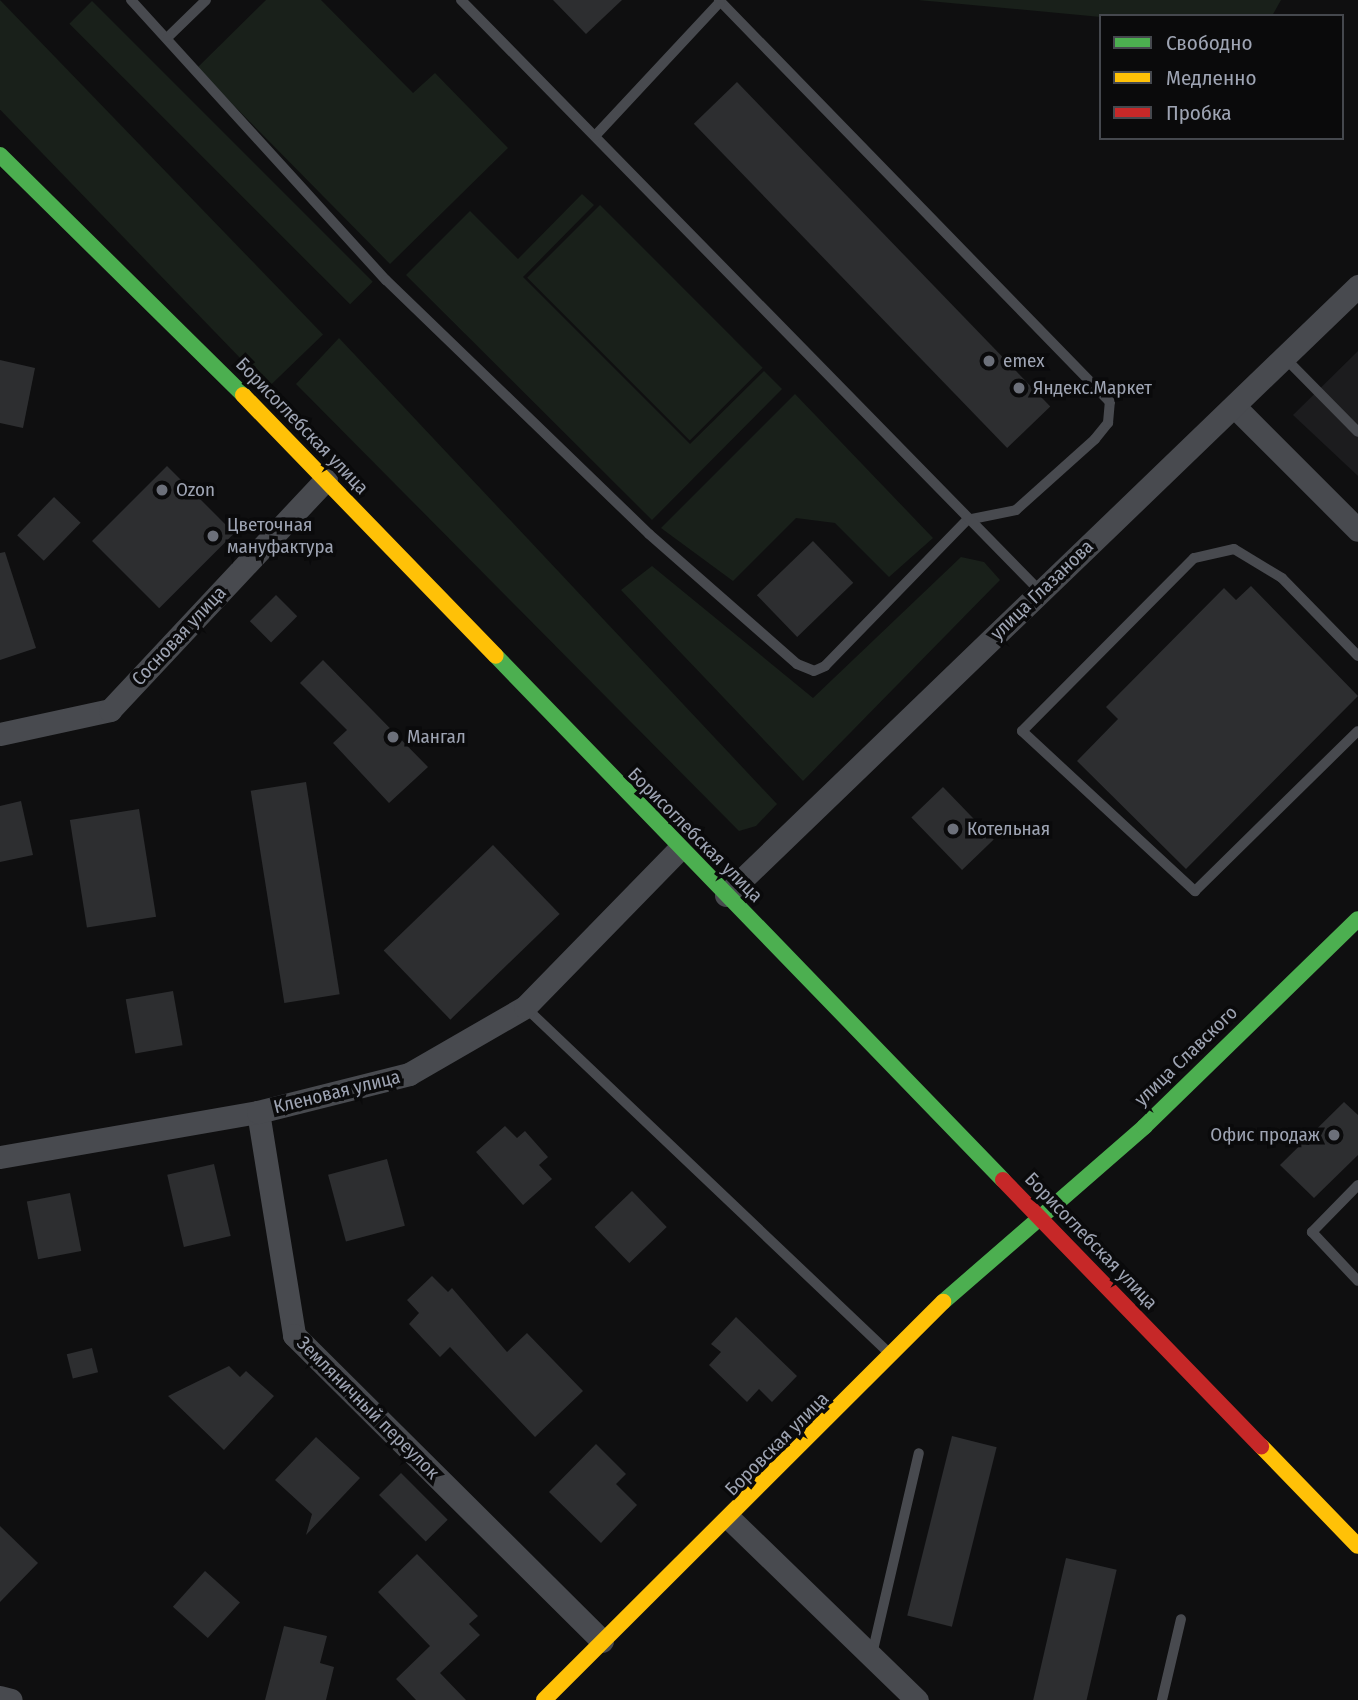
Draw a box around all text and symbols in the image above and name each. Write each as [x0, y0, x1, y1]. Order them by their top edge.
legend [1099, 14, 1344, 140]
text: Свободно [1166, 30, 1252, 56]
text: Медленно [1166, 65, 1256, 91]
text: Пробка [1166, 100, 1232, 126]
place label: emex [1003, 350, 1045, 372]
street label: Борисоглебская улица [231, 353, 373, 499]
marker: emex [981, 353, 997, 369]
place label: Яндекс.Маркет [1033, 377, 1152, 399]
marker: Яндекс.Маркет [1011, 380, 1027, 396]
place label: Ozon [176, 479, 215, 501]
marker: Ozon [154, 482, 170, 498]
place label: Цветочная мануфактура [227, 514, 334, 558]
marker: Цветочная мануфактура [205, 528, 221, 544]
street label: улица Глазанова [986, 535, 1098, 645]
street label: Сосновая улица [127, 582, 231, 690]
place label: Мангал [407, 726, 466, 748]
marker: Мангал [385, 729, 401, 745]
street label: Борисоглебская улица [623, 763, 767, 907]
place label: Котельная [967, 818, 1050, 840]
marker: Котельная [945, 821, 961, 837]
street label: улица Славского [1130, 1001, 1242, 1111]
street label: Кленовая улица [271, 1065, 403, 1119]
place label: Офис продаж [1210, 1124, 1320, 1146]
marker: Офис продаж [1326, 1127, 1342, 1143]
street label: Борисоглебская улица [1020, 1168, 1162, 1314]
street label: Земляничный переулок [292, 1332, 444, 1484]
street label: Боровская улица [720, 1387, 834, 1501]

